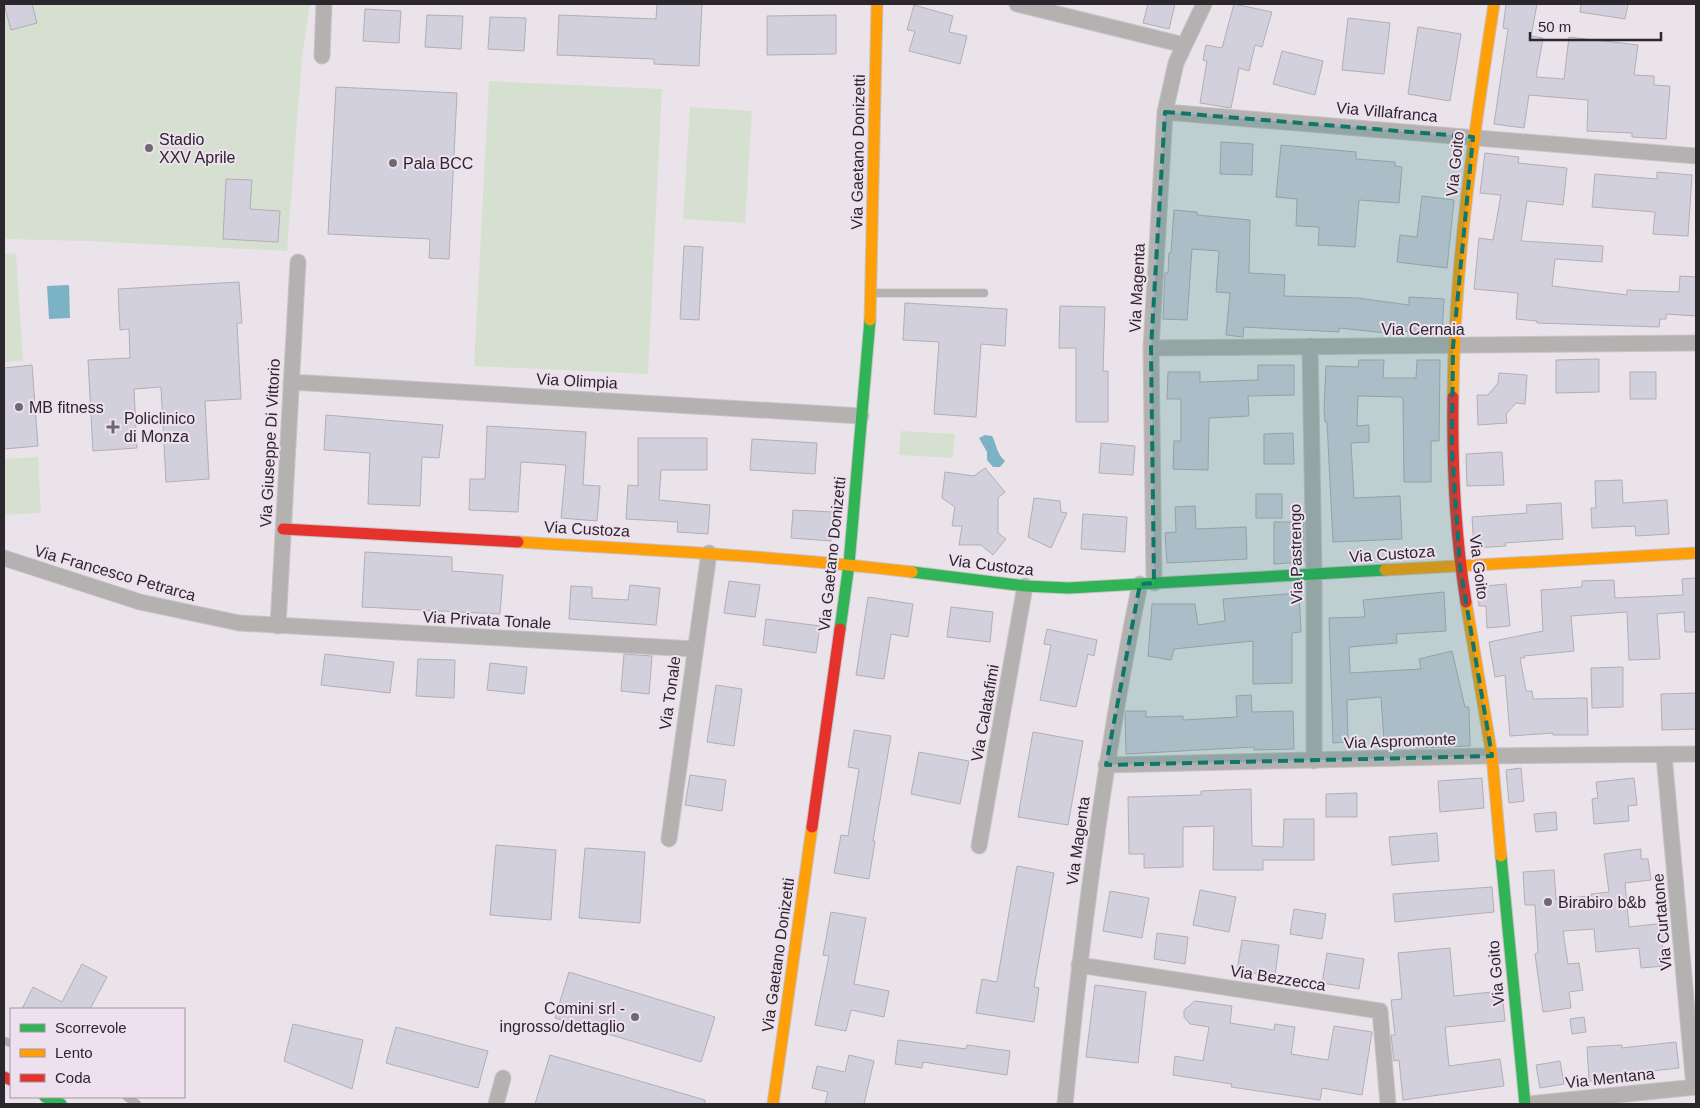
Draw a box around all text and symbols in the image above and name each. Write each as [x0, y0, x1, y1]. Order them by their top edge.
scale bar [1530, 10, 1661, 42]
text: 50 m [1538, 18, 1571, 35]
street label: Via Gaetano Donizetti [848, 74, 868, 230]
street label: Via Villafranca [1336, 99, 1438, 125]
street label: Via Goito [1443, 130, 1467, 197]
place label: Stadio XXV Aprile [159, 131, 236, 166]
marker: Stadio XXV Aprile [143, 142, 155, 154]
place label: Pala BCC [403, 155, 473, 172]
marker: Pala BCC [387, 157, 399, 169]
street label: Via Magenta [1126, 243, 1148, 333]
street label: Via Cernaia [1381, 321, 1465, 338]
street label: Via Giuseppe Di Vittorio [257, 358, 283, 528]
street label: Via Olimpia [536, 370, 618, 392]
place label: MB fitness [29, 399, 104, 416]
marker: MB fitness [13, 401, 25, 413]
place label: Policlinico di Monza [124, 410, 195, 445]
marker: Policlinico di Monza [106, 420, 120, 434]
street label: Via Gaetano Donizetti [815, 476, 849, 632]
street label: Via Pastrengo [1287, 504, 1305, 604]
street label: Via Custoza [544, 518, 630, 540]
street label: Via Goito [1467, 533, 1491, 601]
street label: Via Francesco Petrarca [32, 542, 198, 604]
street label: Via Custoza [1349, 543, 1436, 565]
street label: Via Custoza [947, 551, 1035, 579]
street label: Via Privata Tonale [422, 608, 552, 632]
street label: Via Tonale [656, 655, 684, 731]
street label: Via Calatafimi [968, 663, 1002, 763]
street label: Via Aspromonte [1343, 731, 1457, 751]
street label: Via Magenta [1063, 795, 1093, 887]
street label: Via Curtatone [1649, 873, 1675, 971]
street label: Via Gaetano Donizetti [759, 877, 797, 1033]
place label: Birabiro b&b [1558, 894, 1646, 911]
marker: Birabiro b&b [1542, 896, 1554, 908]
street label: Via Goito [1485, 940, 1507, 1006]
street label: Via Bezzecca [1229, 962, 1327, 994]
place label: Comini srl - ingrosso/dettaglio [500, 1000, 625, 1035]
legend [10, 1008, 185, 1098]
marker: Comini srl - ingrosso/dettaglio [629, 1011, 641, 1023]
text: Scorrevole [55, 1019, 127, 1036]
text: Lento [55, 1044, 93, 1061]
street label: Via Mentana [1565, 1065, 1656, 1091]
text: Coda [55, 1069, 92, 1086]

